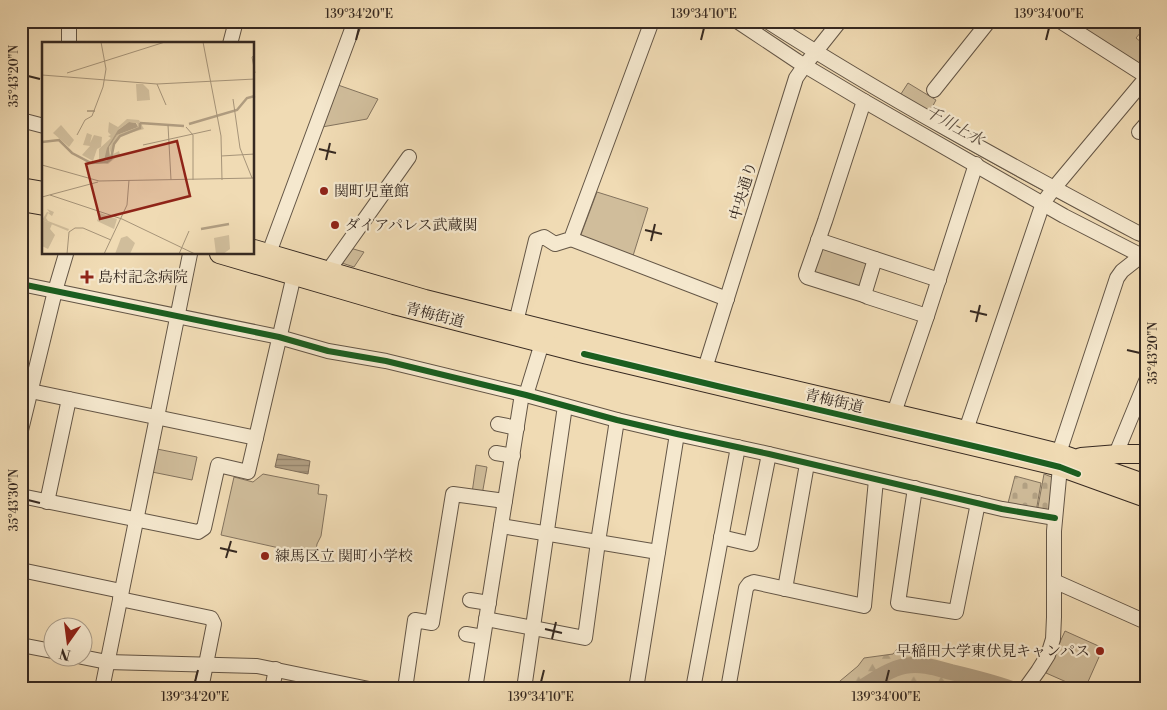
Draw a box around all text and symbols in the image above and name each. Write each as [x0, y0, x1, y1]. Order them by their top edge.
text: 139°34'20"E [325, 7, 393, 22]
text: 139°34'10"E [671, 7, 737, 22]
text: 139°34'00"E [1014, 7, 1084, 22]
inset map [42, 42, 255, 255]
text: 35°43'20"N [7, 45, 22, 107]
water label: 千川上水 [922, 102, 989, 151]
street label: 中央通り [726, 160, 761, 223]
place label: 関町児童館 [334, 182, 409, 201]
marker: 関町児童館 [318, 185, 330, 197]
place label: ダイアパレス武蔵関 [345, 216, 478, 235]
marker: ダイアパレス武蔵関 [329, 219, 341, 231]
place label: 島村記念病院 [98, 268, 188, 287]
marker: 島村記念病院 [80, 270, 94, 284]
street label: 青梅街道 [403, 299, 466, 332]
text: 35°43'20"N [1146, 322, 1161, 384]
street label: 青梅街道 [803, 385, 865, 417]
text: 35°43'30"N [7, 469, 22, 531]
place label: 練馬区立 関町小学校 [275, 547, 413, 566]
marker: 練馬区立 関町小学校 [259, 550, 271, 562]
north arrow [42, 618, 92, 668]
place label: 早稲田大学東伏見キャンパス [896, 642, 1090, 661]
text: N [58, 644, 73, 664]
marker: 早稲田大学東伏見キャンパス [1094, 645, 1106, 657]
text: 139°34'20"E [161, 690, 229, 705]
text: 139°34'10"E [508, 690, 574, 705]
text: 139°34'00"E [851, 690, 921, 705]

